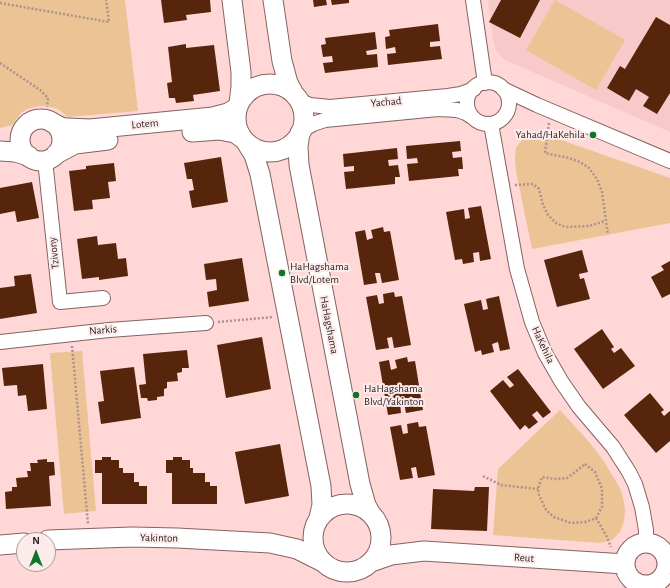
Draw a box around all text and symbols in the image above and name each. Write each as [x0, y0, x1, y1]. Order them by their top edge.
street label: Yachad [370, 94, 402, 110]
street label: Lotem [131, 116, 159, 132]
place label: Yahad/HaKehila [516, 128, 585, 142]
marker: Yahad/HaKehila [588, 130, 598, 140]
street label: Tzivony [46, 236, 62, 270]
place label: HaHagshama Blvd/Lotem [290, 260, 349, 286]
marker: HaHagshama Blvd/Lotem [277, 268, 287, 278]
street label: HaHagshama [317, 295, 341, 355]
street label: Narkis [89, 322, 117, 338]
street label: HaKehila [529, 324, 557, 366]
place label: HaHagshama Blvd/Yakinton [364, 382, 424, 408]
marker: HaHagshama Blvd/Yakinton [351, 390, 361, 400]
street label: Yakinton [140, 531, 178, 545]
north arrow [16, 532, 56, 572]
text: N [32, 535, 40, 546]
street label: Reut [514, 551, 534, 565]

